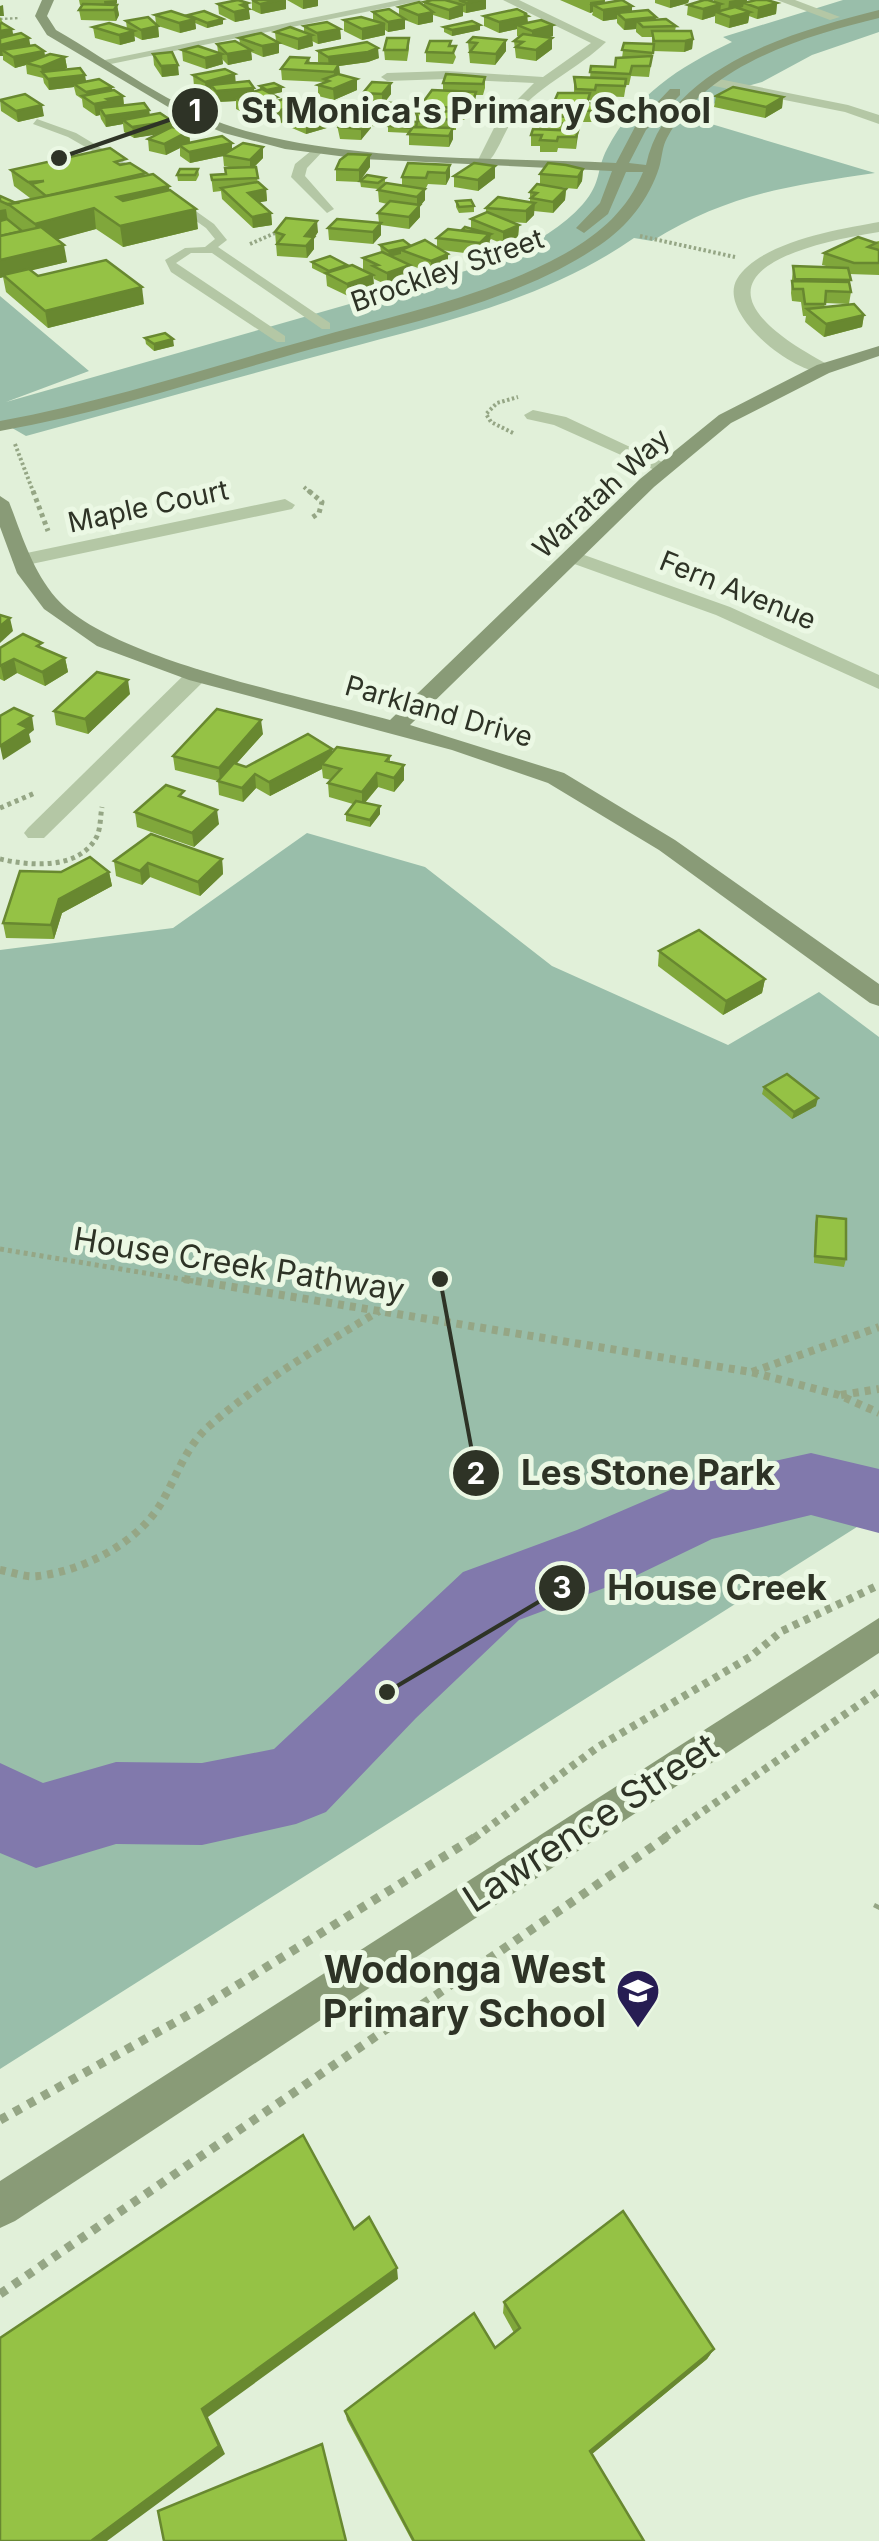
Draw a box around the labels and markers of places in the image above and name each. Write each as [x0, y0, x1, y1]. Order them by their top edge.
callout: St Monica's Primary School [170, 78, 731, 143]
callout: Les Stone Park [451, 1441, 795, 1506]
callout: House Creek [537, 1555, 847, 1620]
place label: Wodonga West Primary School [323, 1946, 606, 2036]
school or university icon: Wodonga West Primary School [615, 1968, 661, 2029]

